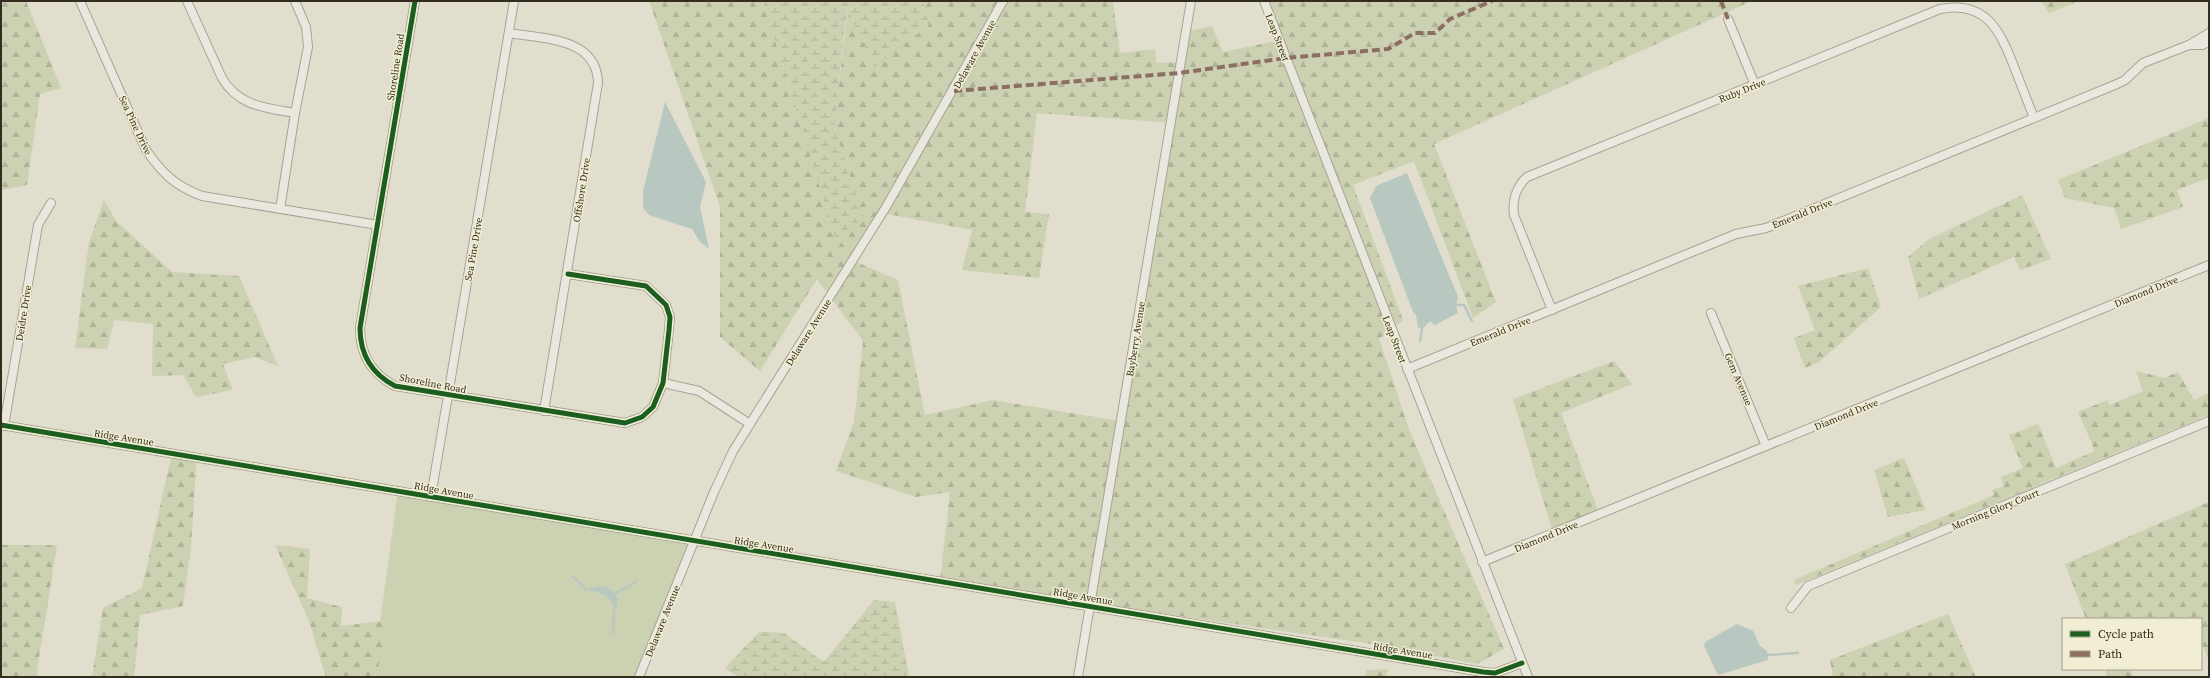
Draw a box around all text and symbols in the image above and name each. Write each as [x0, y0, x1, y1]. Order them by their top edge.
street label: Leap Street [1263, 12, 1293, 63]
street label: Delaware Avenue [950, 18, 999, 91]
street label: Shoreline Road [384, 32, 407, 102]
street label: Ruby Drive [1717, 75, 1768, 106]
street label: Sea Pine Drive [116, 93, 155, 157]
street label: Offshore Drive [570, 157, 593, 223]
street label: Emerald Drive [1770, 195, 1835, 232]
street label: Sea Pine Drive [462, 216, 485, 282]
street label: Diamond Drive [2112, 273, 2180, 310]
street label: Deidre Drive [13, 284, 34, 342]
street label: Delaware Avenue [783, 296, 834, 368]
street label: Bayberry Avenue [1123, 301, 1148, 378]
street label: Emerald Drive [1468, 313, 1533, 350]
street label: Leap Street [1380, 314, 1410, 365]
street label: Gem Avenue [1722, 351, 1755, 408]
street label: Shoreline Road [398, 371, 468, 396]
street label: Diamond Drive [1812, 396, 1880, 433]
street label: Ridge Avenue [93, 426, 155, 449]
street label: Ridge Avenue [413, 479, 475, 502]
street label: Morning Glory Court [1949, 486, 2042, 533]
street label: Diamond Drive [1512, 518, 1580, 555]
street label: Ridge Avenue [733, 533, 795, 556]
street label: Delaware Avenue [642, 583, 683, 659]
street label: Ridge Avenue [1052, 585, 1114, 608]
legend [2062, 618, 2202, 670]
text: Cycle path [2098, 626, 2154, 642]
street label: Ridge Avenue [1372, 639, 1434, 662]
text: Path [2098, 646, 2122, 662]

